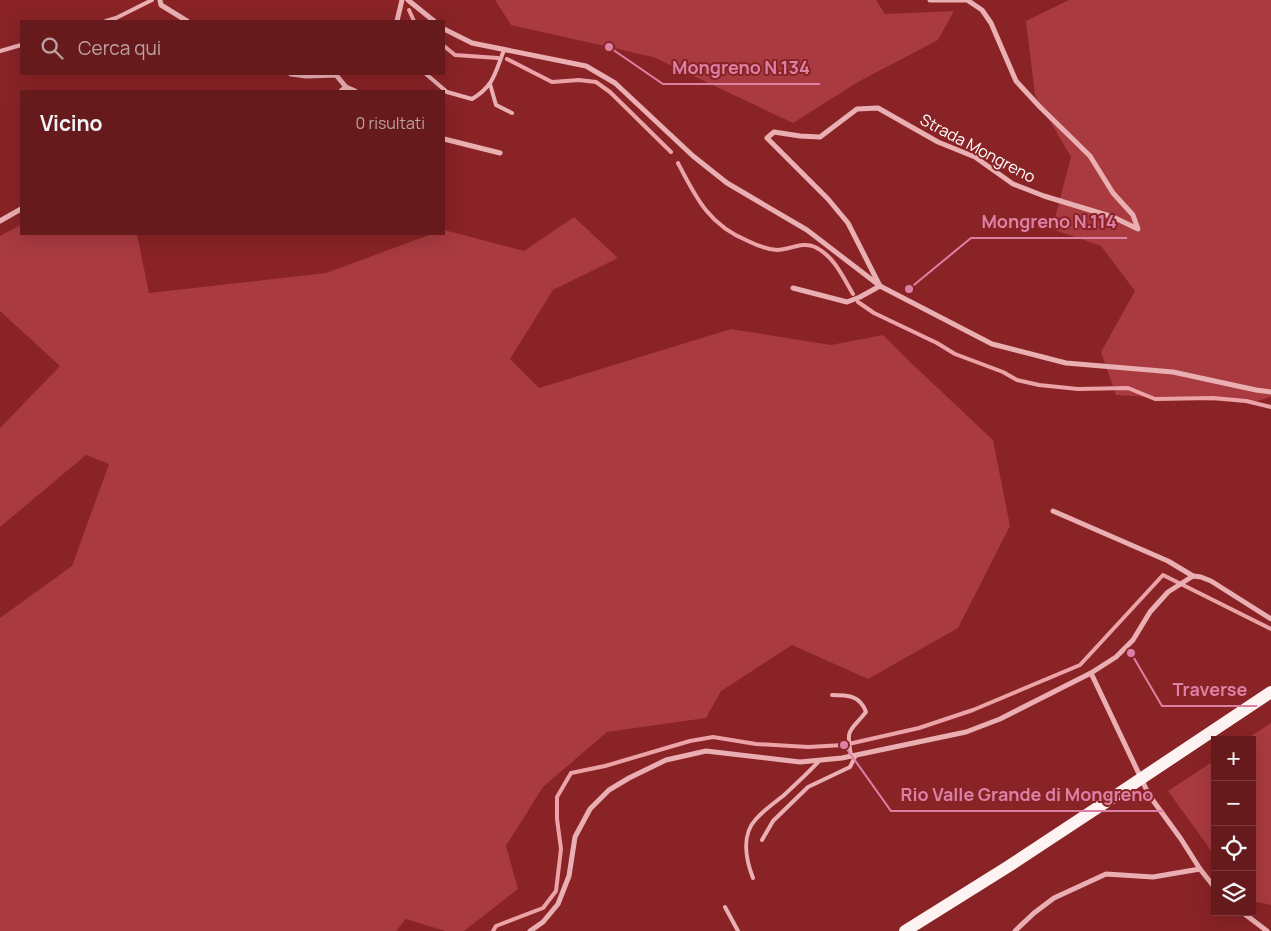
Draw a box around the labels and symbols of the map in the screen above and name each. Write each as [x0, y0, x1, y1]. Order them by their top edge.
callout: Mongreno N.134 [663, 51, 820, 84]
text: Mongreno N.134 [672, 55, 810, 79]
street label: Strada Mongreno [916, 108, 1040, 188]
callout: Mongreno N.114 [971, 205, 1127, 238]
text: Mongreno N.114 [981, 209, 1117, 233]
callout: Traverse [1162, 673, 1257, 706]
text: Traverse [1173, 677, 1248, 701]
callout: Rio Valle Grande di Mongreno [891, 778, 1164, 811]
text: Rio Valle Grande di Mongreno [901, 782, 1153, 806]

